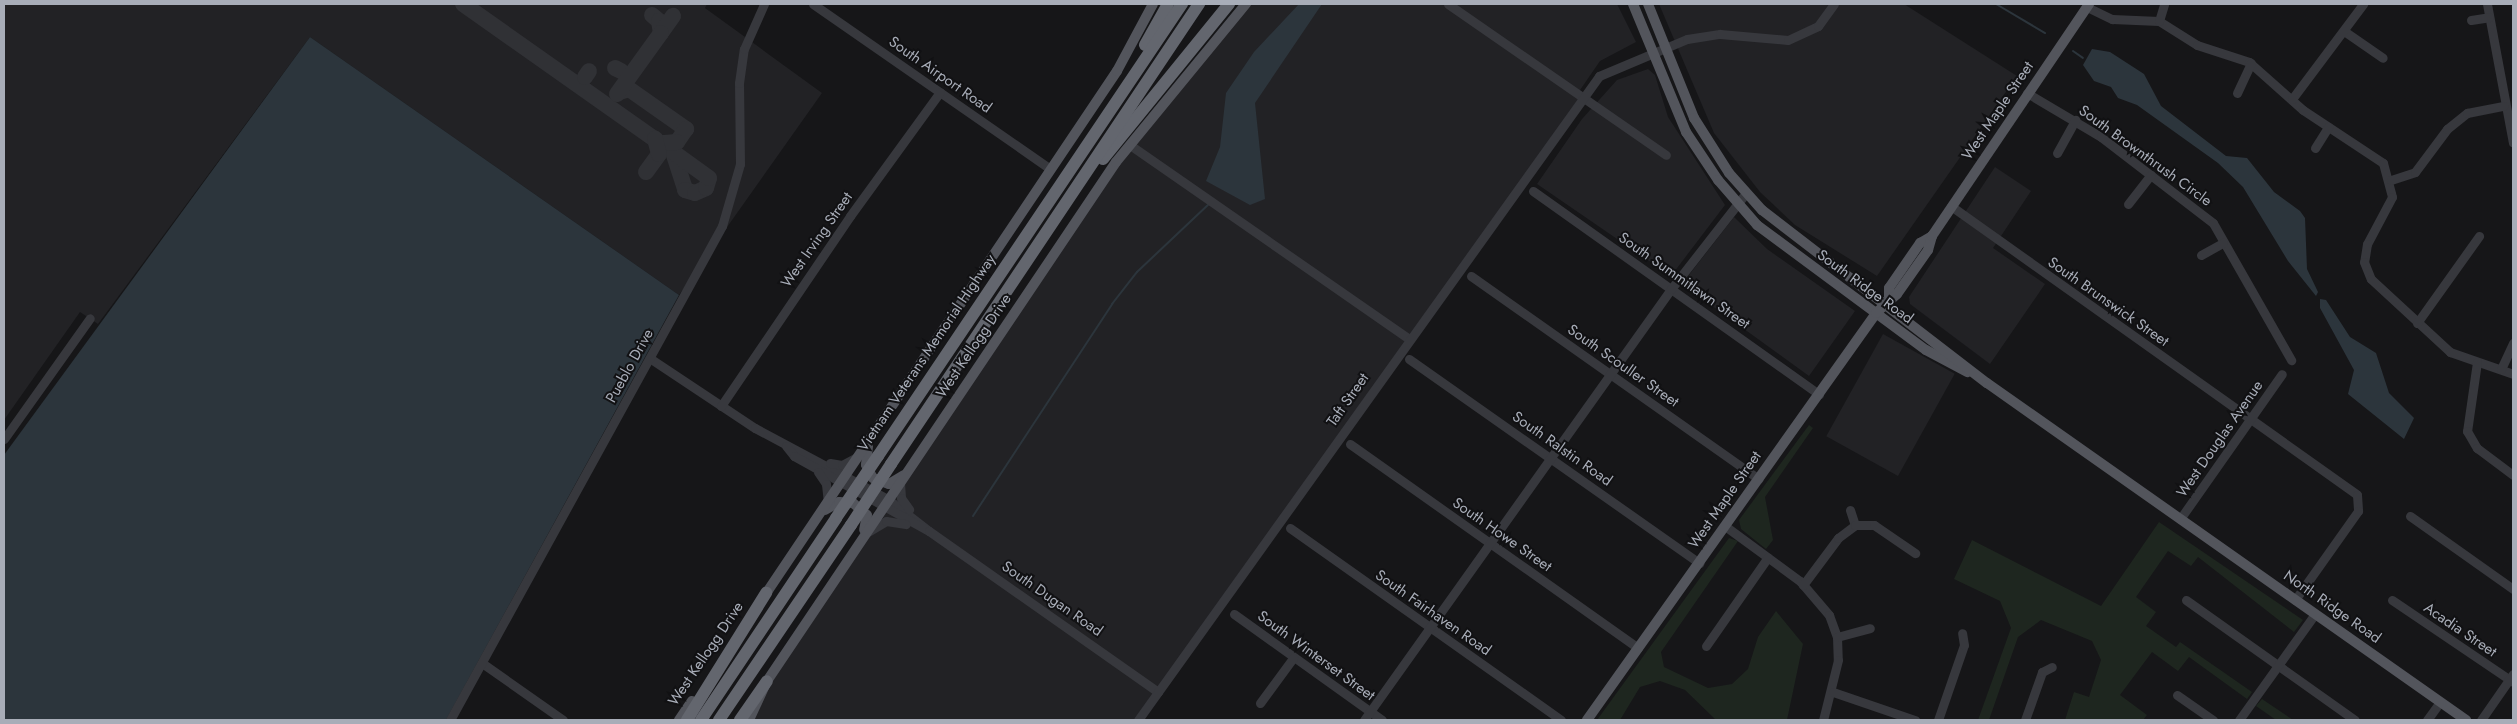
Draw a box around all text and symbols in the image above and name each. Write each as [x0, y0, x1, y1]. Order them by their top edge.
street label: South Airport Road [885, 33, 995, 117]
street label: West Maple Street [1958, 58, 2038, 164]
street label: South Brownthrush Circle [2075, 102, 2215, 210]
street label: West Irving Street [778, 189, 856, 291]
street label: South Summitlawn Street [1615, 229, 1753, 333]
street label: South Ridge Road [1813, 246, 1917, 328]
street label: Vietnam Veterans Memorial Highway [854, 251, 1000, 455]
street label: South Brunswick Street [2044, 253, 2172, 351]
street label: West Kellogg Drive [933, 291, 1015, 401]
street label: South Scouller Street [1564, 321, 1682, 411]
street label: Pueblo Drive [602, 326, 658, 406]
street label: Taft Street [1323, 370, 1373, 430]
street label: West Douglas Avenue [2173, 377, 2267, 501]
street label: South Ralstin Road [1509, 408, 1615, 490]
street label: West Maple Street [1685, 448, 1765, 552]
street label: South Howe Street [1449, 494, 1555, 576]
street label: South Dugan Road [998, 558, 1106, 640]
street label: South Fairhaven Road [1372, 566, 1494, 660]
street label: North Ridge Road [2280, 567, 2384, 647]
street label: West Kellogg Drive [665, 599, 747, 709]
street label: Acadia Street [2420, 599, 2500, 661]
street label: South Winterset Street [1254, 607, 1378, 705]

